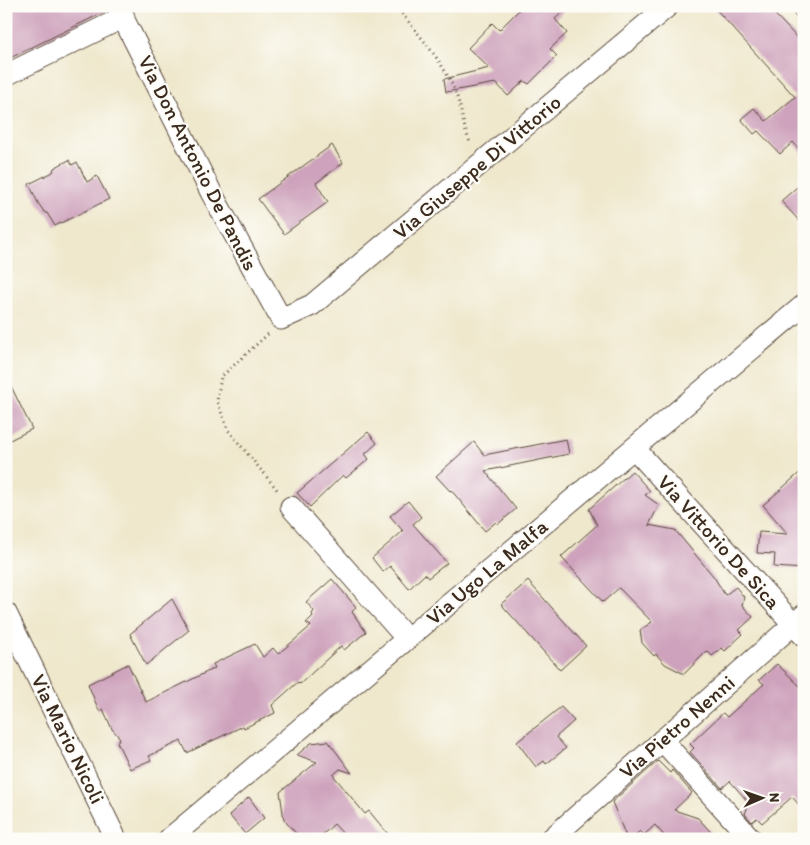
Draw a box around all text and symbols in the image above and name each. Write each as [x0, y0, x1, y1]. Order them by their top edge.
street label: Via Don Antonio De Pandis [133, 51, 264, 275]
street label: Via Giuseppe Di Vittorio [388, 89, 566, 244]
street label: Via Vittorio De Sica [653, 469, 786, 614]
street label: Via Ugo La Malfa [421, 513, 553, 630]
street label: Via Mario Nicoli [26, 670, 111, 808]
street label: Via Pietro Nenni [614, 670, 740, 784]
north arrow [738, 772, 788, 822]
text: N [766, 793, 783, 803]

